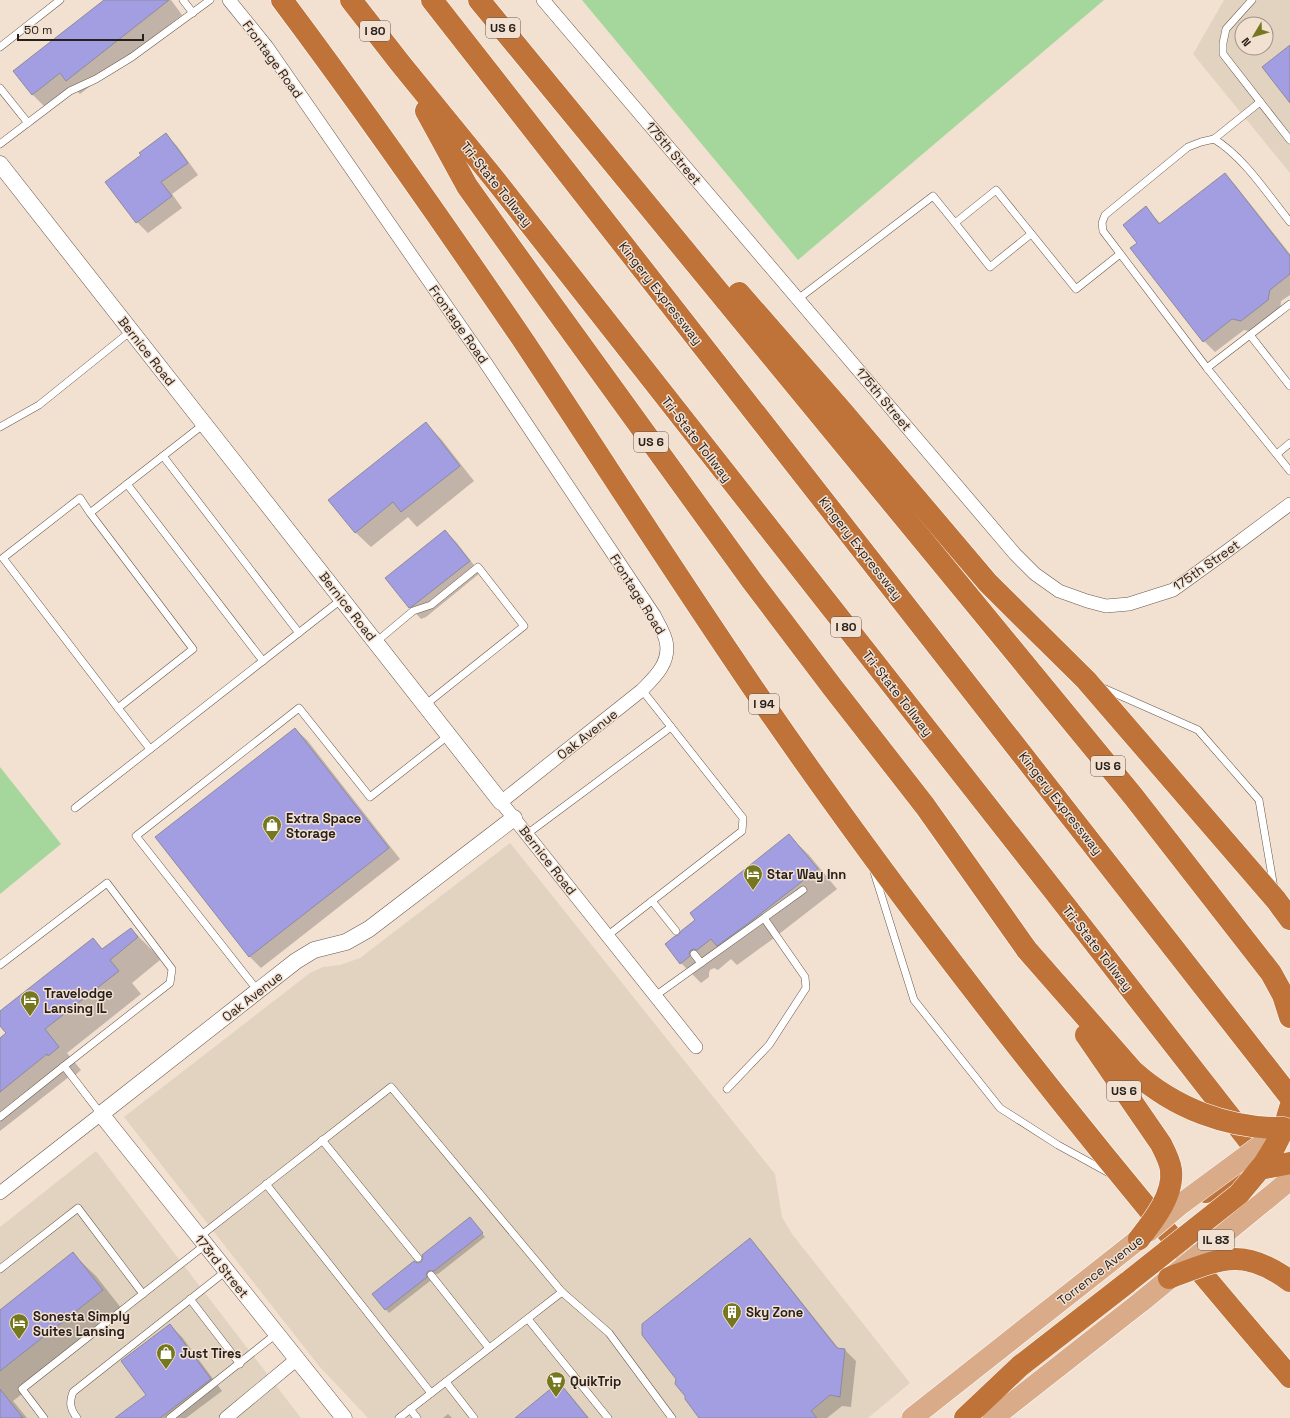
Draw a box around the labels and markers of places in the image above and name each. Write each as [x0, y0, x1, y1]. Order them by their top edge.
place label: Extra Space Storage [286, 810, 361, 842]
shop icon: Extra Space Storage [261, 814, 283, 842]
hotel icon: Star Way Inn [742, 863, 764, 891]
place label: Star Way Inn [767, 866, 846, 883]
place label: Travelodge Lansing IL [44, 985, 113, 1017]
hotel icon: Travelodge Lansing IL [19, 989, 41, 1017]
building icon: Sky Zone [721, 1301, 743, 1329]
place label: Sky Zone [746, 1304, 803, 1321]
place label: Sonesta Simply Suites Lansing [33, 1308, 130, 1340]
hotel icon: Sonesta Simply Suites Lansing [8, 1312, 30, 1340]
shop icon: Just Tires [155, 1342, 177, 1370]
place label: Just Tires [180, 1345, 241, 1362]
supermarket icon: QuikTrip [545, 1370, 567, 1398]
place label: QuikTrip [570, 1373, 621, 1390]

